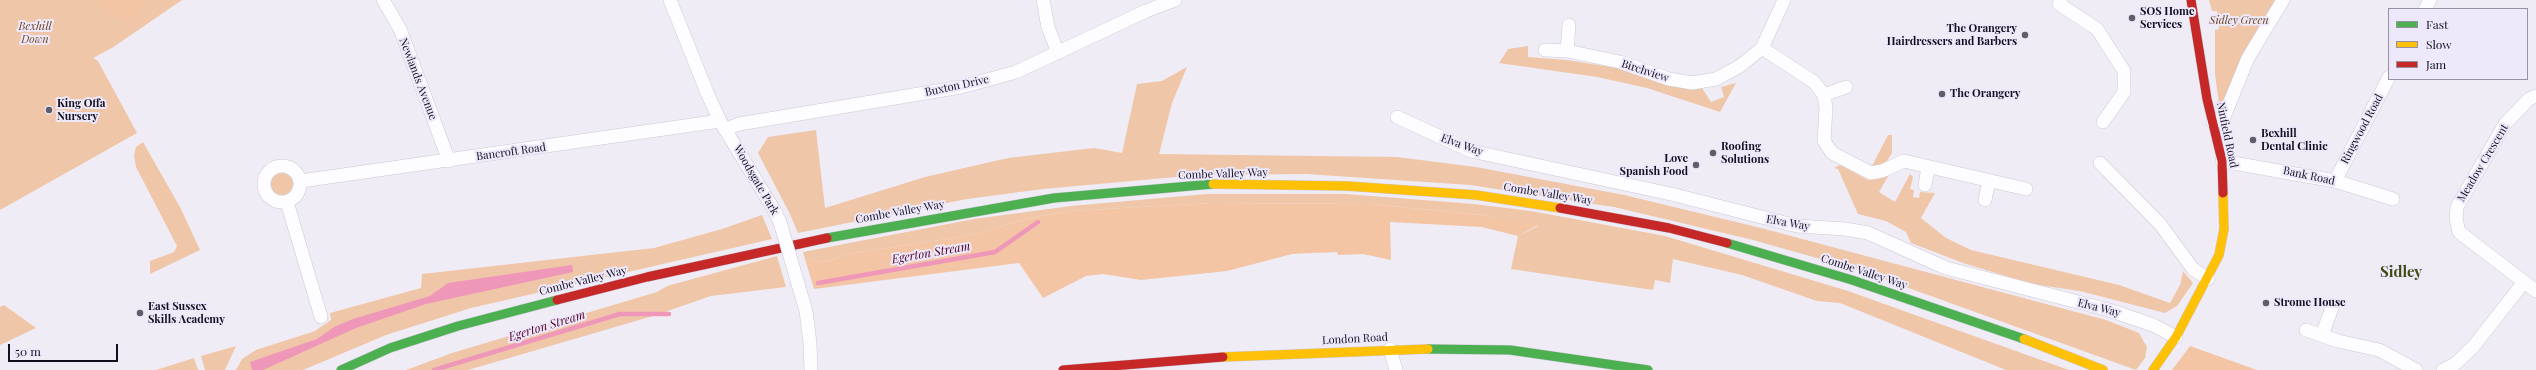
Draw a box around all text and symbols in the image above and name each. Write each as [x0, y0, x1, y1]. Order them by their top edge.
place label: SOS Home Services [2140, 5, 2194, 31]
legend [2388, 8, 2528, 80]
marker: SOS Home Services [2127, 13, 2137, 23]
park label: Sidley Green [2209, 14, 2269, 28]
text: Fast [2426, 16, 2448, 32]
park label: Bexhill Down [19, 20, 51, 46]
place label: The Orangery Hairdressers and Barbers [1887, 22, 2017, 48]
marker: The Orangery Hairdressers and Barbers [2020, 30, 2030, 40]
street label: Newlands Avenue [396, 36, 440, 122]
text: Slow [2426, 36, 2452, 52]
text: Jam [2426, 56, 2446, 72]
street label: Birchview [1620, 57, 1670, 85]
street label: Buxton Drive [924, 73, 990, 99]
place label: The Orangery [1950, 87, 2021, 101]
marker: The Orangery [1937, 89, 1947, 99]
street label: Ringwood Road [2338, 92, 2386, 166]
place label: King Offa Nursery [57, 97, 105, 123]
street label: Ninfield Road [2214, 101, 2240, 169]
marker: King Offa Nursery [44, 105, 54, 115]
street label: Meadow Crescent [2455, 122, 2511, 204]
place label: Bexhill Dental Clinic [2261, 127, 2328, 153]
street label: Elva Way [1439, 131, 1485, 159]
marker: Bexhill Dental Clinic [2248, 135, 2258, 145]
place label: Roofing Solutions [1721, 140, 1769, 166]
street label: Bancroft Road [475, 141, 547, 163]
street label: Woodsgate Park [731, 143, 781, 217]
marker: Roofing Solutions [1708, 148, 1718, 158]
place label: Love Spanish Food [1619, 152, 1688, 178]
marker: Love Spanish Food [1691, 160, 1701, 170]
street label: Bank Road [2282, 164, 2336, 188]
street label: Combe Valley Way [1178, 166, 1268, 182]
street label: Combe Valley Way [1503, 180, 1593, 208]
street label: Combe Valley Way [855, 198, 945, 226]
street label: Elva Way [1765, 213, 1811, 233]
water label: Egerton Stream [891, 239, 971, 267]
street label: Combe Valley Way [1819, 252, 1909, 292]
district label: Sidley [2380, 263, 2422, 281]
street label: Combe Valley Way [538, 264, 628, 298]
street label: Elva Way [2076, 296, 2122, 320]
place label: Strome House [2274, 296, 2346, 310]
marker: Strome House [2261, 298, 2271, 308]
place label: East Sussex Skills Academy [148, 300, 225, 326]
marker: East Sussex Skills Academy [135, 308, 145, 318]
water label: Egerton Stream [507, 308, 587, 344]
street label: London Road [1322, 331, 1388, 347]
scale bar [10, 336, 120, 362]
text: 50 m [15, 343, 41, 359]

